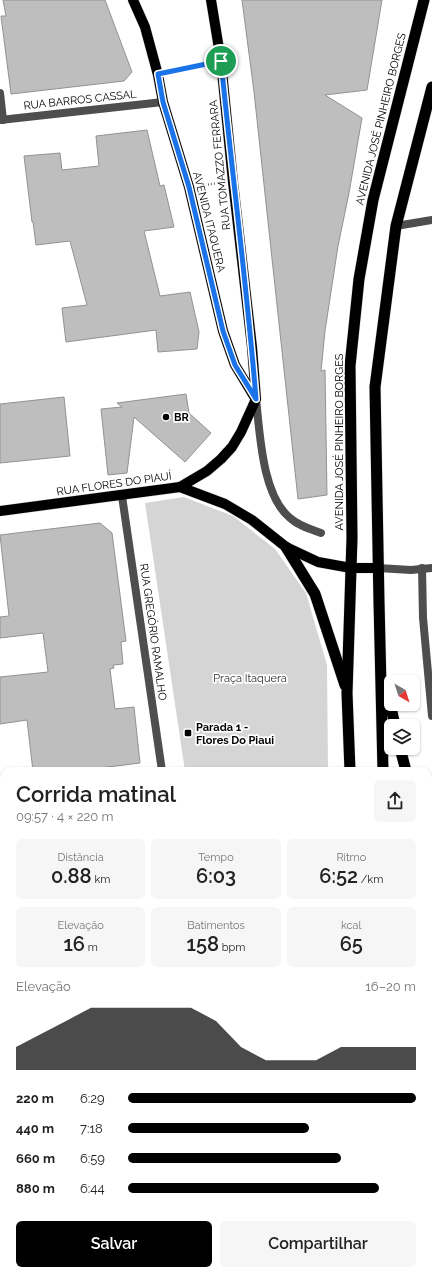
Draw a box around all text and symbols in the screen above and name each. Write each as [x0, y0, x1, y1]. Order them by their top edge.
street label: AVENIDA JOSÉ PINHEIRO BORGES [352, 31, 409, 206]
pin [204, 44, 238, 78]
icon: arrive [210, 50, 232, 72]
street label: RUA BARROS CASSAL [23, 88, 138, 112]
street label: RUA TOMAZZO FERRARA [207, 99, 233, 231]
street label: AVENIDA ITAQUERA [190, 170, 228, 274]
street label: AVENIDA JOSÉ PINHEIRO BORGES [332, 353, 346, 530]
place label: BR [174, 411, 189, 424]
marker: BR [161, 412, 171, 422]
street label: RUA FLORES DO PIAUÍ [56, 468, 173, 499]
street label: RUA GREGÓRIO RAMALHO [137, 563, 170, 701]
park label: Praça Itaquera [213, 672, 287, 685]
north arrow [384, 675, 420, 711]
map controls [384, 675, 420, 755]
button: layers [384, 719, 420, 755]
place label: Parada 1 - Flores Do Piaui [196, 721, 274, 747]
marker: Parada 1 - Flores Do Piaui [183, 728, 193, 738]
button: share [374, 780, 416, 822]
text: Corrida matinal [16, 781, 176, 807]
text: 09:57 · 4 × 220 m [16, 809, 114, 824]
text: Distância [58, 851, 104, 864]
text: Tempo [198, 851, 234, 864]
text: Ritmo [336, 851, 366, 864]
text: 0.88 [51, 864, 92, 888]
text: 6:03 [196, 864, 236, 888]
text: 6:52 [319, 864, 358, 888]
text: km [92, 873, 110, 886]
text: /km [358, 873, 383, 886]
text: Elevação [58, 919, 104, 932]
text: Batimentos [187, 919, 245, 932]
text: kcal [341, 919, 362, 932]
text: 16 [63, 932, 85, 956]
text: 158 [187, 932, 219, 956]
text: 65 [340, 932, 363, 956]
text: m [85, 941, 98, 954]
text: bpm [219, 941, 245, 954]
text: Elevação [16, 979, 71, 994]
text: 16–20 m [365, 979, 416, 994]
text: 220 m [16, 1091, 54, 1106]
text: 6:29 [80, 1091, 105, 1106]
text: 440 m [16, 1121, 54, 1136]
text: 7:18 [80, 1121, 103, 1136]
text: 660 m [16, 1151, 55, 1166]
text: 6:59 [80, 1151, 105, 1166]
text: 880 m [16, 1181, 55, 1196]
text: 6:44 [80, 1181, 104, 1196]
button: Salvar [16, 1221, 212, 1267]
button: Compartilhar [220, 1221, 416, 1267]

